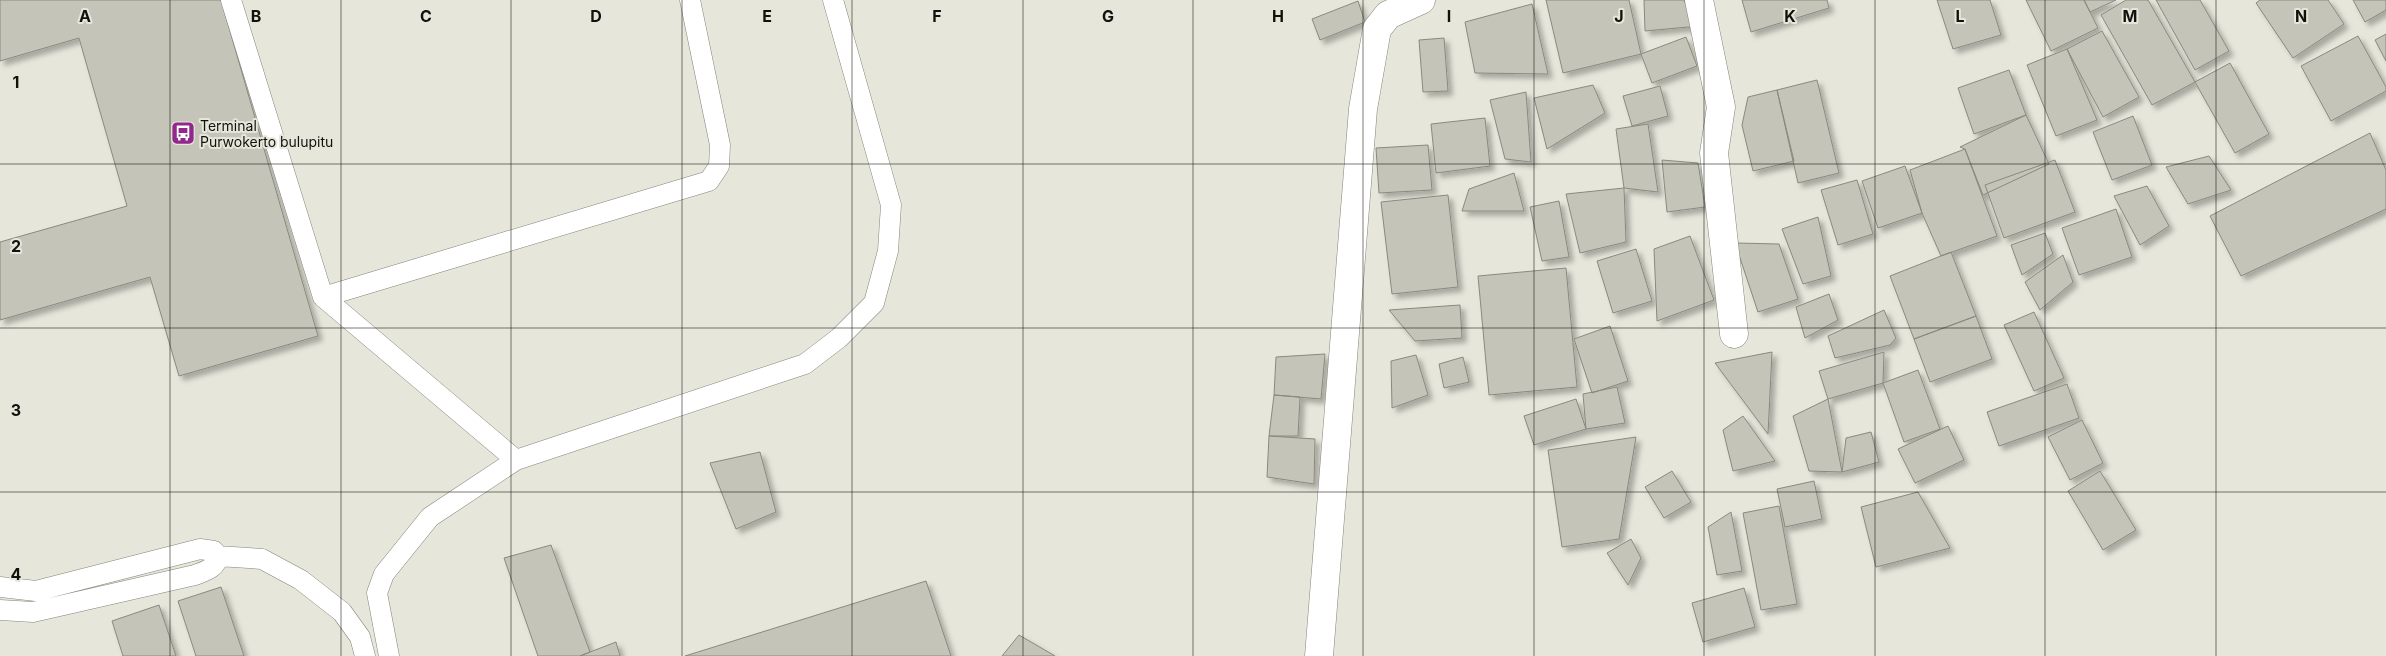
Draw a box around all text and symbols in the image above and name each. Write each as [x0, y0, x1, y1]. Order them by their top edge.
text: A [79, 6, 91, 26]
text: B [251, 6, 261, 26]
text: C [420, 6, 432, 26]
text: D [590, 6, 602, 26]
text: E [762, 6, 772, 26]
text: F [932, 6, 942, 26]
text: G [1102, 6, 1114, 26]
text: H [1272, 6, 1284, 26]
text: I [1447, 6, 1451, 26]
text: J [1614, 6, 1624, 26]
text: K [1784, 6, 1796, 26]
text: L [1955, 6, 1965, 26]
text: M [2123, 6, 2137, 26]
text: N [2295, 6, 2307, 26]
text: 1 [13, 72, 19, 92]
place label: Terminal Purwokerto bulupitu [200, 117, 333, 150]
bus stop icon: Terminal Purwokerto bulupitu [170, 120, 196, 146]
text: 2 [11, 236, 21, 256]
text: 3 [11, 400, 21, 420]
text: 4 [11, 564, 22, 584]

